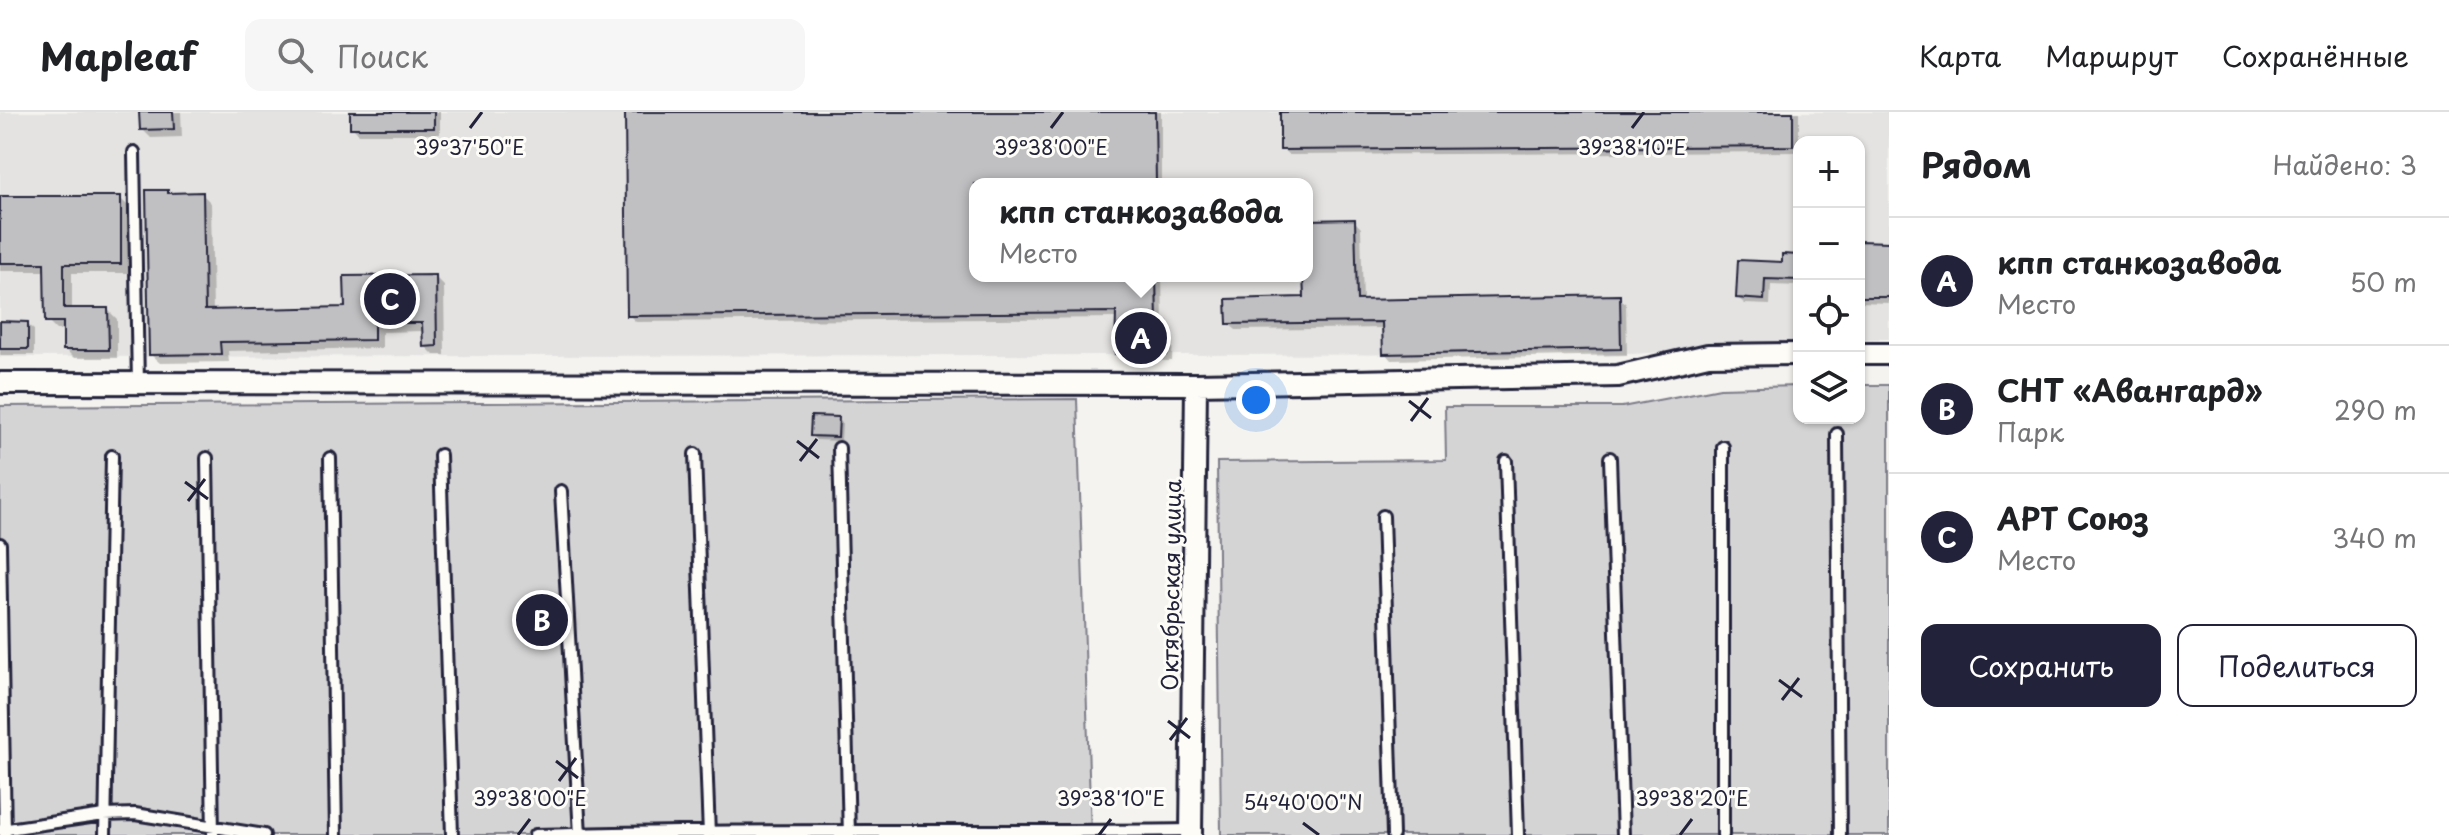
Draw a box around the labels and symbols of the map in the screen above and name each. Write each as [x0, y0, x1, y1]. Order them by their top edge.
text: 39°37'50"E [415, 132, 525, 162]
text: 39°38'00"E [994, 132, 1108, 162]
text: 39°38'10"E [1578, 132, 1686, 162]
pin: C [364, 269, 416, 329]
pin: A [1115, 308, 1167, 368]
your location [1236, 380, 1276, 420]
street label: Октябрьская улица [1152, 479, 1188, 691]
pin: B [516, 590, 568, 650]
text: 39°38'00"E [473, 783, 587, 813]
text: 39°38'10"E [1057, 783, 1165, 813]
text: 39°38'20"E [1635, 783, 1749, 813]
text: 54°40'00"N [1243, 787, 1363, 817]

